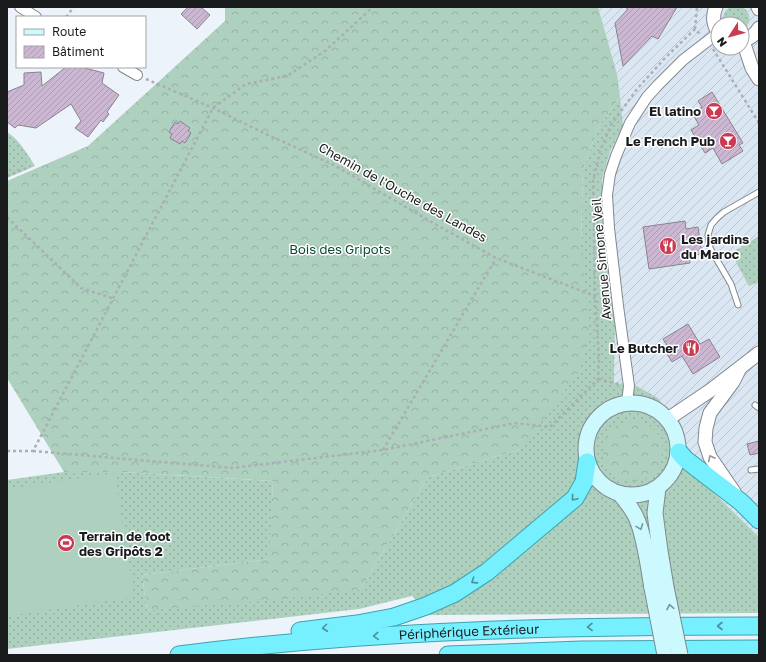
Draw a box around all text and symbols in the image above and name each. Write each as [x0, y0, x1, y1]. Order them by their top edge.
legend [16, 16, 146, 68]
north arrow [710, 16, 750, 56]
text: Route [52, 24, 86, 39]
text: N [714, 35, 729, 49]
text: Bâtiment [52, 44, 105, 59]
bar icon: El latino [704, 101, 724, 121]
place label: El latino [649, 103, 701, 119]
bar icon: Le French Pub [718, 131, 738, 151]
place label: Le French Pub [625, 133, 715, 149]
street label: Chemin de l'Ouche des Landes [316, 139, 490, 245]
street label: Avenue Simone Veil [588, 197, 614, 321]
place label: Les jardins du Maroc [681, 231, 749, 262]
restaurant icon: Les jardins du Maroc [658, 236, 678, 256]
park label: Bois des Gripots [289, 241, 391, 257]
restaurant icon: Le Butcher [681, 338, 701, 358]
place label: Le Butcher [609, 340, 678, 356]
one-way arrow [709, 455, 716, 463]
one-way arrow [571, 493, 578, 500]
one-way arrow [635, 524, 643, 531]
place label: Terrain de foot des Gripôts 2 [79, 528, 171, 559]
sports icon: Terrain de foot des Gripôts 2 [56, 533, 76, 553]
one-way arrow [471, 576, 478, 584]
one-way arrow [667, 604, 675, 610]
street label: Périphérique Extérieur [398, 621, 539, 643]
one-way arrow [717, 622, 723, 630]
one-way arrow [322, 623, 328, 632]
one-way arrow [587, 623, 593, 631]
one-way arrow [373, 632, 379, 641]

